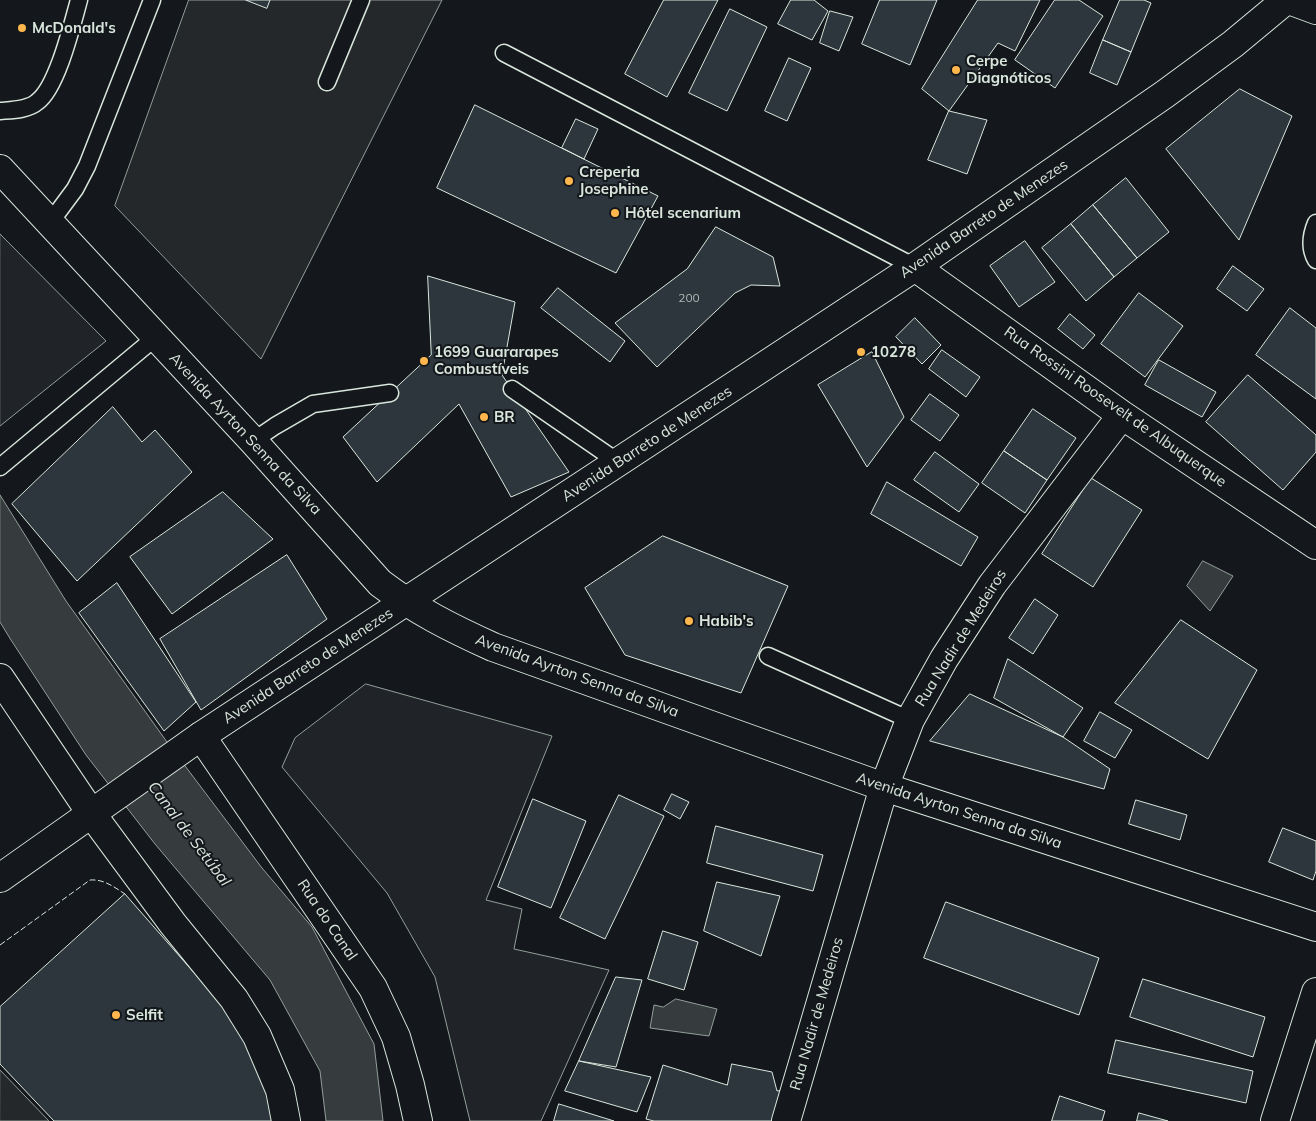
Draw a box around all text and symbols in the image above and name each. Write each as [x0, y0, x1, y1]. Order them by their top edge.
place label: McDonald's [32, 19, 116, 37]
marker: McDonald's [16, 22, 28, 34]
place label: Cerpe Diagnóticos [966, 52, 1051, 87]
marker: Cerpe Diagnóticos [950, 64, 962, 76]
street label: Avenida Barreto de Menezes [896, 156, 1072, 282]
place label: Creperia Josephine [579, 163, 649, 198]
marker: Creperia Josephine [563, 175, 575, 187]
place label: Hôtel scenarium [625, 204, 741, 222]
marker: Hôtel scenarium [609, 207, 621, 219]
house number: 200 [678, 291, 700, 305]
street label: Rua Rossini Roosevelt de Albuquerque [1000, 323, 1230, 491]
place label: 1699 Guararapes Combustíveis [434, 343, 559, 378]
place label: 10278 [871, 343, 916, 361]
marker: 10278 [855, 346, 867, 358]
street label: Avenida Ayrton Senna da Silva [165, 349, 325, 519]
marker: 1699 Guararapes Combustíveis [418, 355, 430, 367]
street label: Avenida Barreto de Menezes [559, 382, 735, 506]
place label: BR [494, 408, 515, 426]
marker: BR [478, 411, 490, 423]
street label: Rua Nadir de Medeiros [911, 566, 1011, 710]
street label: Avenida Barreto de Menezes [220, 604, 396, 728]
place label: Habib's [699, 612, 754, 630]
marker: Habib's [683, 615, 695, 627]
street label: Avenida Ayrton Senna da Silva [473, 631, 681, 721]
street label: Avenida Ayrton Senna da Silva [854, 769, 1064, 853]
water label: Canal de Setúbal [143, 778, 235, 890]
street label: Rua do Canal [293, 876, 361, 964]
street label: Rua Nadir de Medeiros [787, 935, 847, 1093]
place label: Selfit [126, 1006, 163, 1024]
marker: Selfit [110, 1009, 122, 1021]

